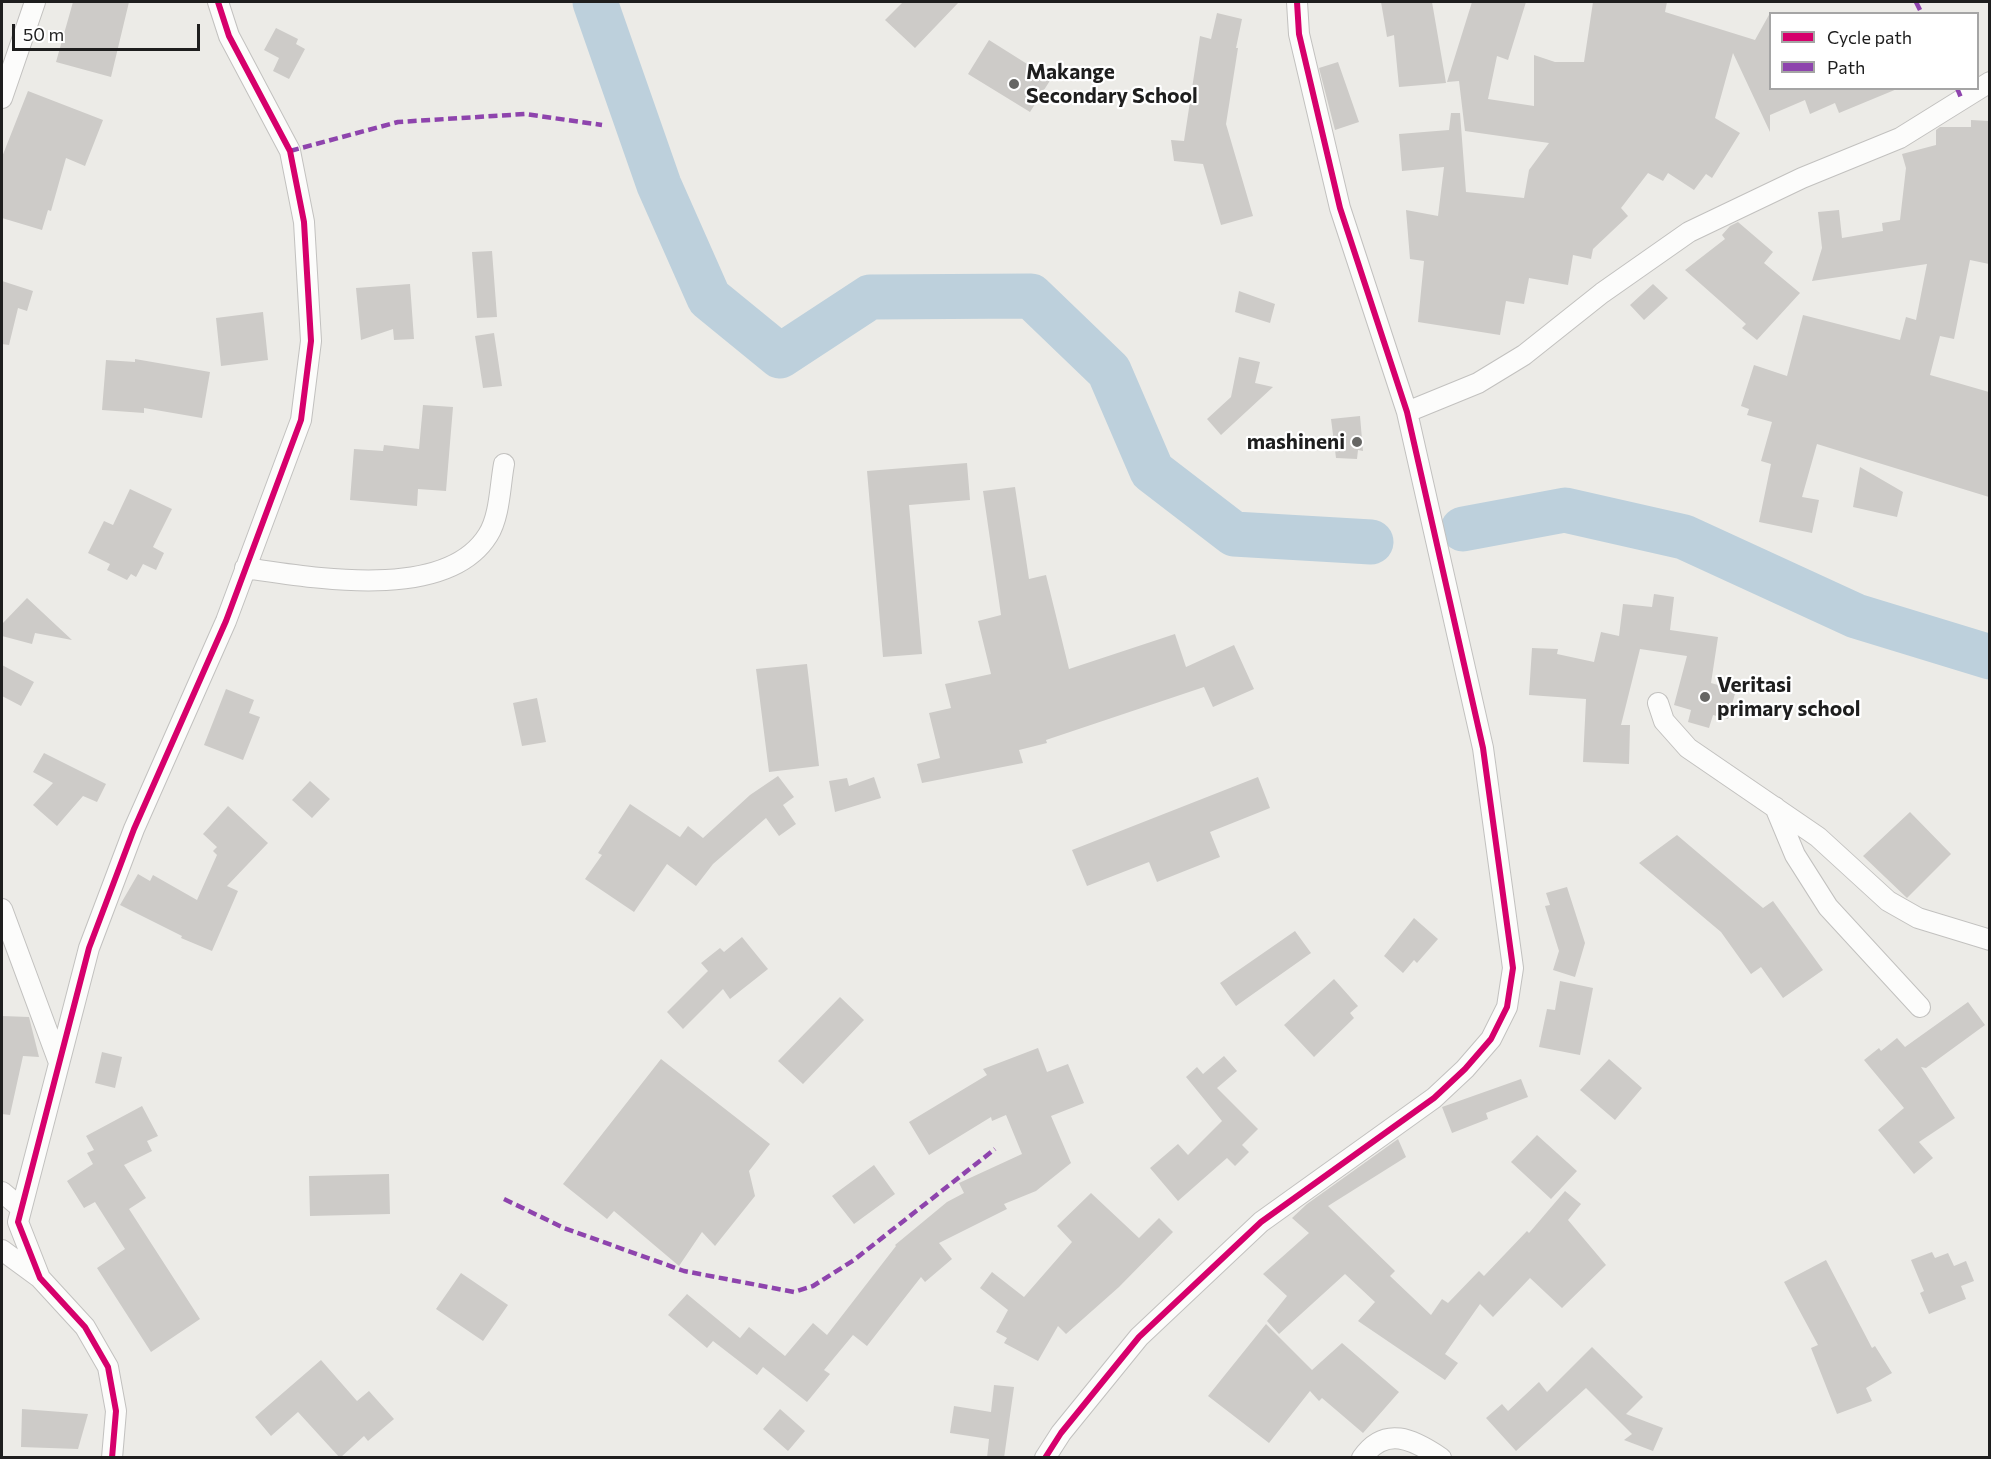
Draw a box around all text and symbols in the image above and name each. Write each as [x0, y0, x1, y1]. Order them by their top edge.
scale bar [15, 12, 202, 50]
legend [1769, 12, 1979, 90]
text: 50 m [23, 23, 64, 45]
text: Cycle path [1827, 26, 1912, 48]
text: Path [1827, 56, 1865, 78]
place label: Makange Secondary School [1026, 59, 1198, 109]
marker: Makange Secondary School [1007, 77, 1021, 91]
place label: mashineni [1247, 429, 1345, 455]
marker: mashineni [1350, 435, 1364, 449]
place label: Veritasi primary school [1717, 672, 1860, 722]
marker: Veritasi primary school [1698, 690, 1712, 704]

